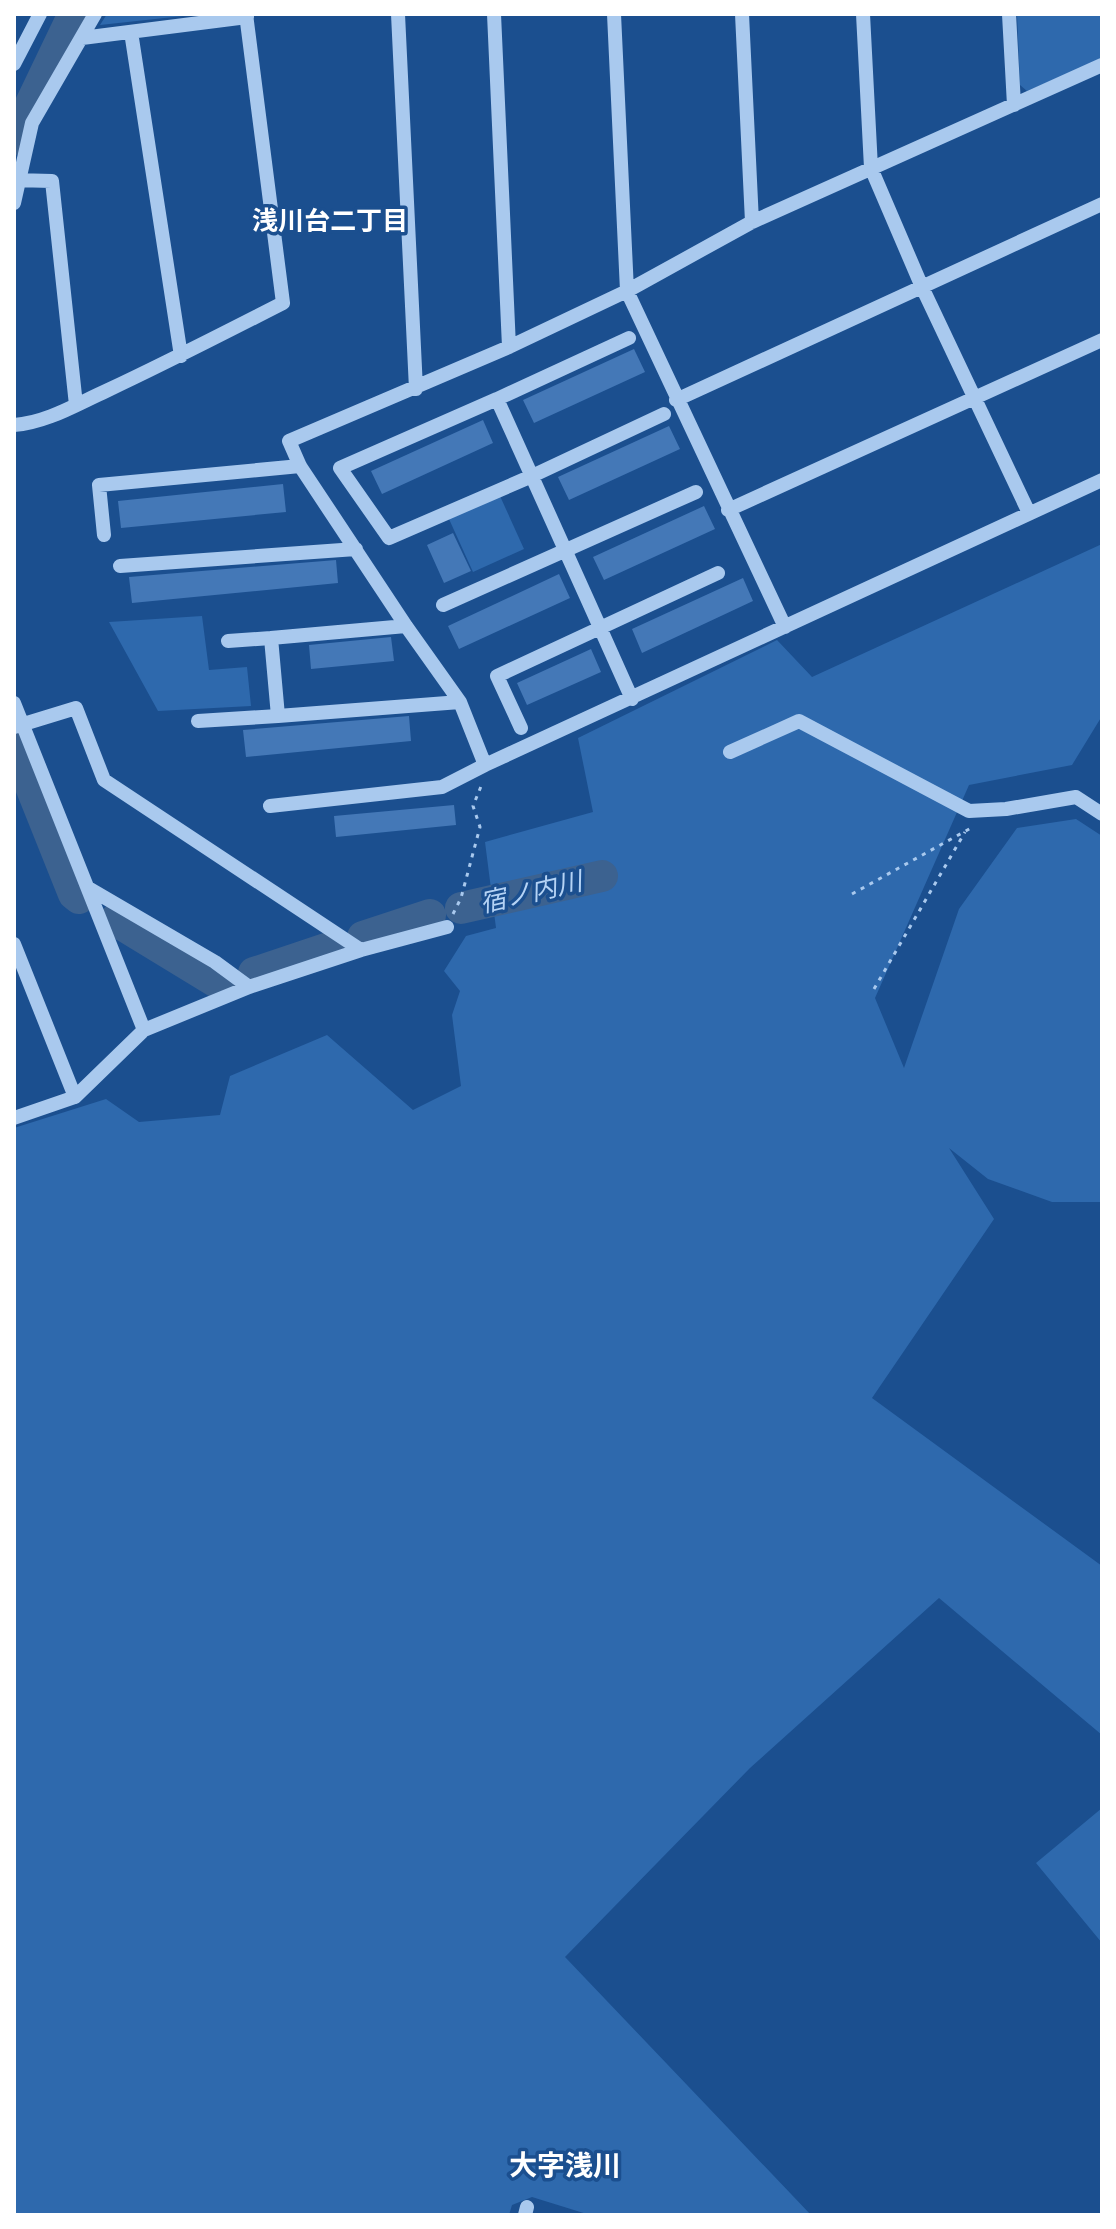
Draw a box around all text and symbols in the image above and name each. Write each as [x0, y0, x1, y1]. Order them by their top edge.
district label: 浅川台二丁目 [252, 204, 408, 238]
water label: 宿ノ内川 [477, 863, 588, 920]
district label: 大字浅川 [509, 2147, 621, 2183]

